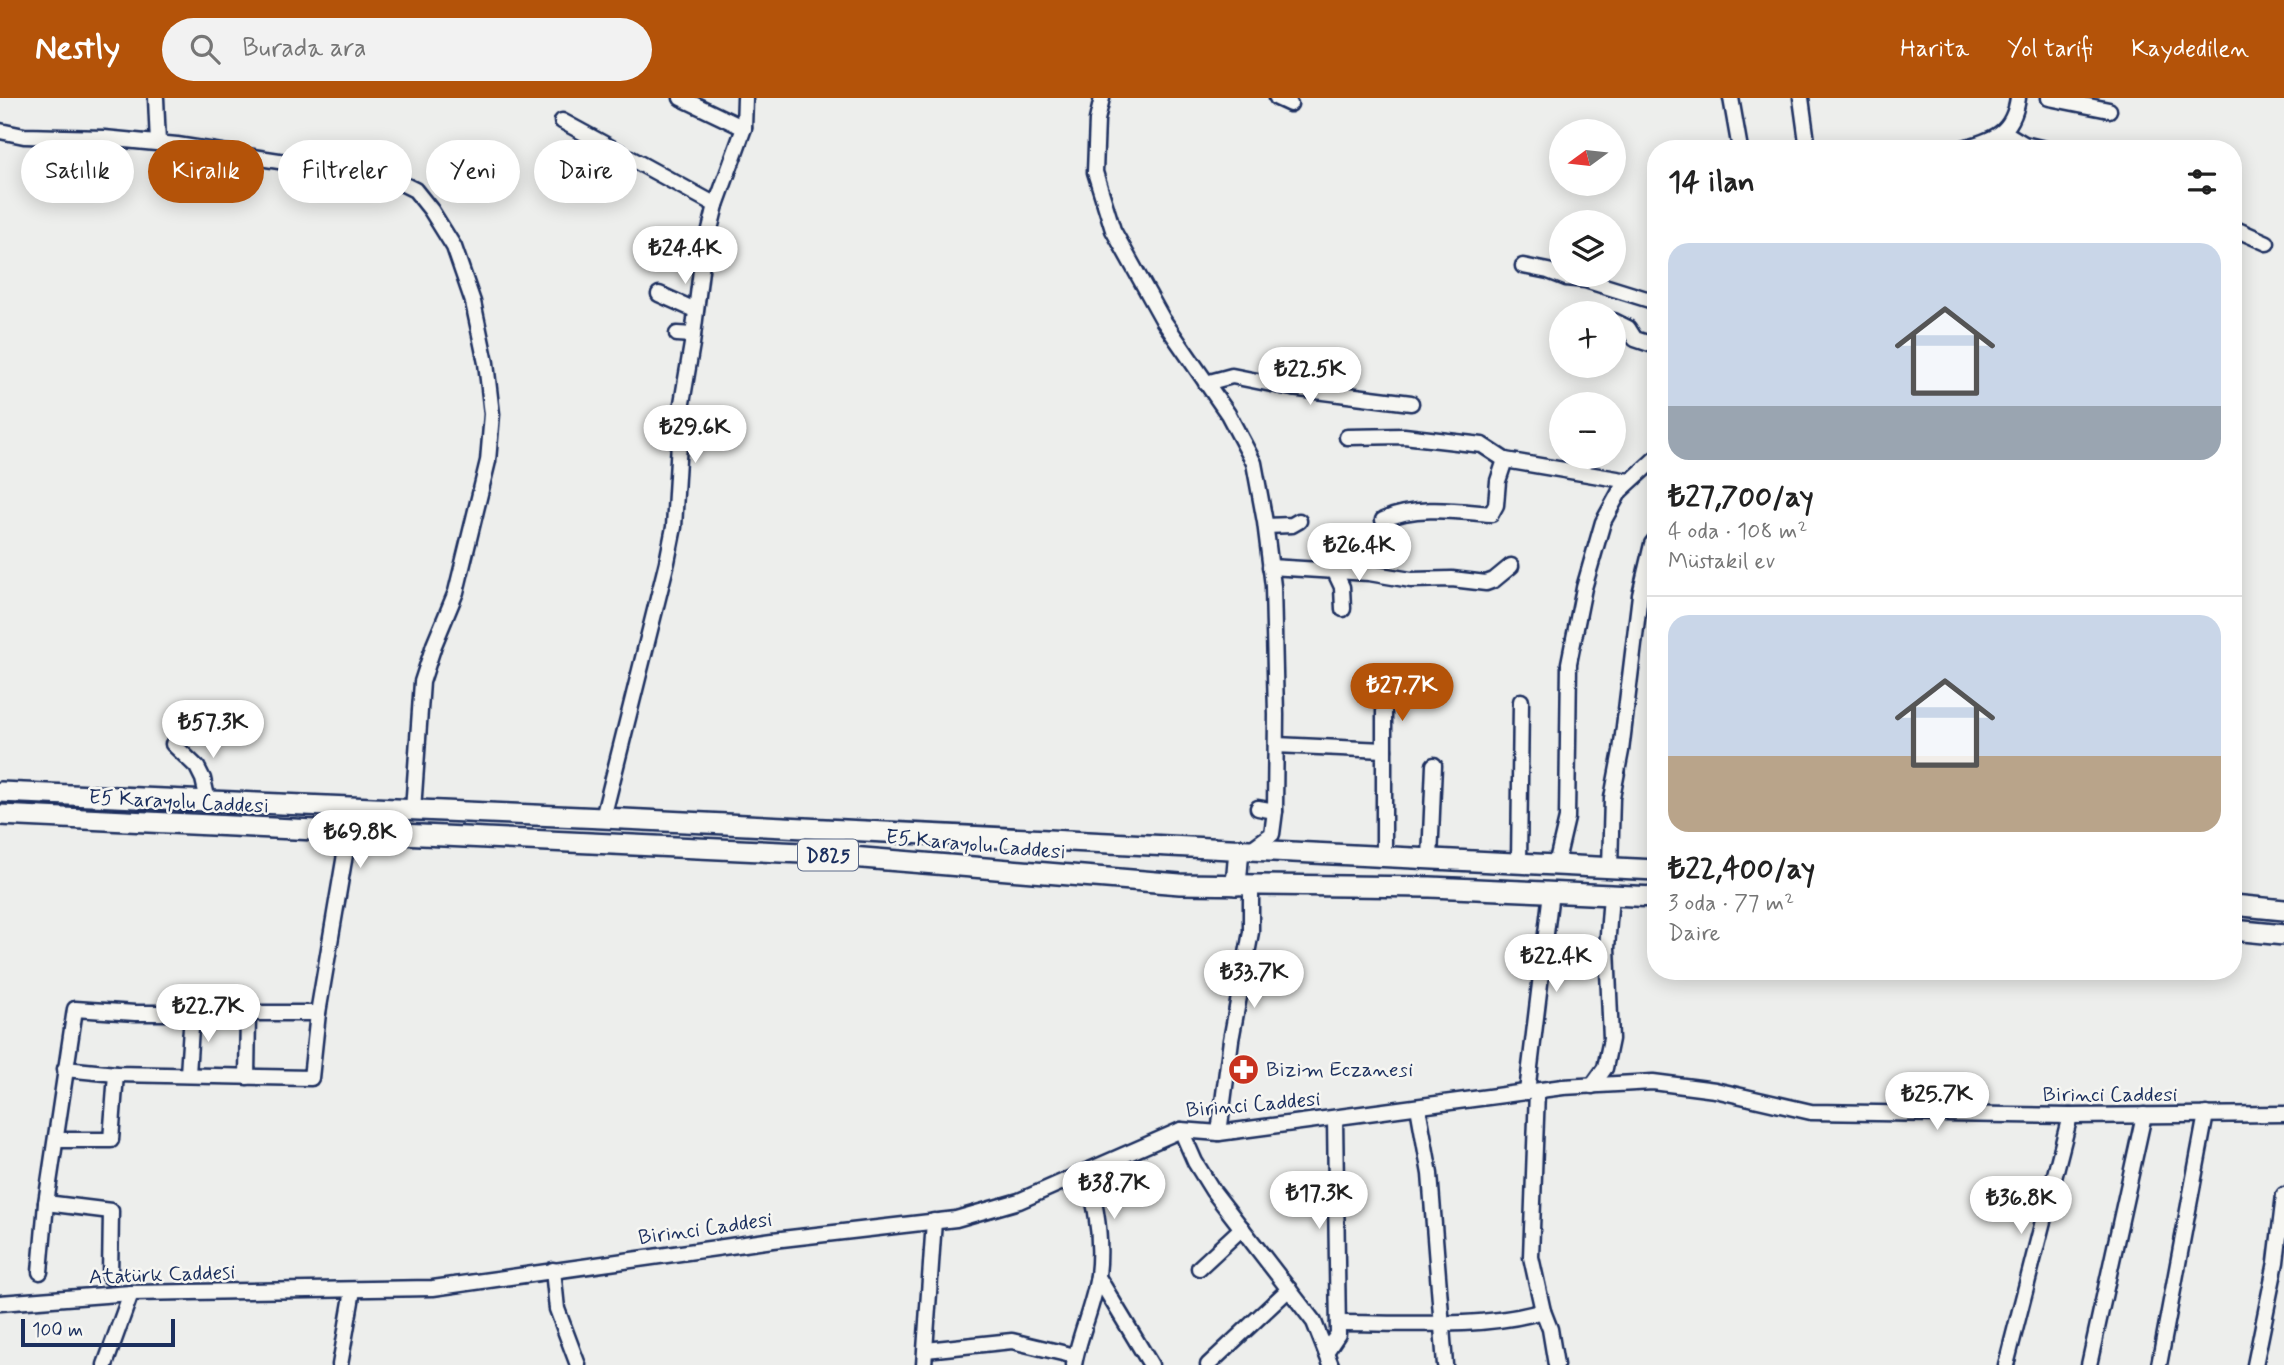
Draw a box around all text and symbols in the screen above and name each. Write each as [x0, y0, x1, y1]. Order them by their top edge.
search box [162, 18, 652, 81]
text: Nestly [35, 27, 120, 71]
icon: search [186, 30, 224, 68]
text: Burada ara [242, 32, 367, 66]
text: Harita [1900, 34, 1969, 65]
text: Yol tarifi [2007, 34, 2093, 65]
text: Kaydedilen [2131, 34, 2249, 65]
north arrow [1549, 119, 1626, 196]
map controls [1549, 119, 1626, 469]
chip: Satılık [21, 140, 134, 203]
chip: Kiralık [148, 140, 264, 203]
chip: Filtreler [278, 140, 412, 203]
chip: Yeni [426, 140, 520, 203]
chip: Daire [534, 140, 637, 203]
text: 14 ilan [1668, 163, 1755, 202]
icon: filters [2183, 163, 2221, 201]
button: layers [1549, 210, 1626, 287]
pin: ₺24.4K [628, 226, 742, 286]
text: ₺24.4K [649, 234, 721, 264]
icon: home [1882, 288, 2008, 414]
button: + [1549, 301, 1626, 378]
pin: ₺22.5K [1253, 348, 1367, 407]
text: ₺22.5K [1274, 355, 1346, 385]
button: − [1549, 392, 1626, 469]
pin: ₺29.6K [638, 406, 752, 465]
text: ₺29.6K [660, 413, 730, 443]
text: ₺27,700/ay [1668, 478, 1814, 517]
text: 4 oda · 108 m² [1668, 517, 1807, 547]
pin: ₺26.4K [1302, 524, 1416, 583]
text: ₺26.4K [1323, 531, 1395, 561]
text: Müstakil ev [1668, 547, 1775, 577]
icon: home [1882, 660, 2008, 786]
pin: ₺27.7K [1345, 664, 1459, 723]
text: ₺27.7K [1367, 671, 1437, 701]
pin: ₺57.3K [156, 700, 270, 760]
text: ₺57.3K [178, 708, 248, 738]
street label: E5 Karayolu Caddesi [88, 783, 270, 821]
pin: ₺69.8K [303, 810, 417, 870]
text: ₺69.8K [324, 818, 396, 848]
street label: E5 Karayolu Caddesi [885, 823, 1067, 867]
road number: D825 [798, 840, 858, 870]
text: ₺22,400/ay [1668, 850, 1815, 889]
text: 3 oda · 77 m² [1668, 889, 1794, 919]
text: Daire [1668, 919, 1720, 949]
pin: ₺22.4K [1499, 934, 1613, 994]
text: ₺22.4K [1521, 942, 1591, 972]
pin: ₺33.7K [1197, 950, 1311, 1010]
text: ₺33.7K [1220, 958, 1288, 988]
pin: ₺22.7K [151, 984, 265, 1044]
text: ₺22.7K [172, 992, 244, 1022]
pharmacy icon: Bizim Eczanesi [1226, 1052, 1260, 1086]
place label: Bizim Eczanesi [1266, 1056, 1413, 1084]
pin: ₺25.7K [1880, 1072, 1994, 1132]
text: ₺25.7K [1901, 1080, 1973, 1110]
street label: Birinci Caddesi [2043, 1081, 2178, 1109]
street label: Birinci Caddesi [1185, 1085, 1322, 1125]
pin: ₺38.7K [1057, 1162, 1171, 1221]
text: ₺38.7K [1078, 1169, 1150, 1199]
pin: ₺17.3K [1262, 1172, 1376, 1231]
pin: ₺36.8K [1964, 1176, 2078, 1236]
text: ₺17.3K [1286, 1179, 1352, 1209]
text: ₺36.8K [1986, 1184, 2056, 1214]
street label: Birinci Caddesi [636, 1206, 774, 1252]
street label: Atatürk Caddesi [88, 1258, 236, 1292]
scale bar [21, 1316, 175, 1348]
text: 100 m [32, 1318, 83, 1343]

